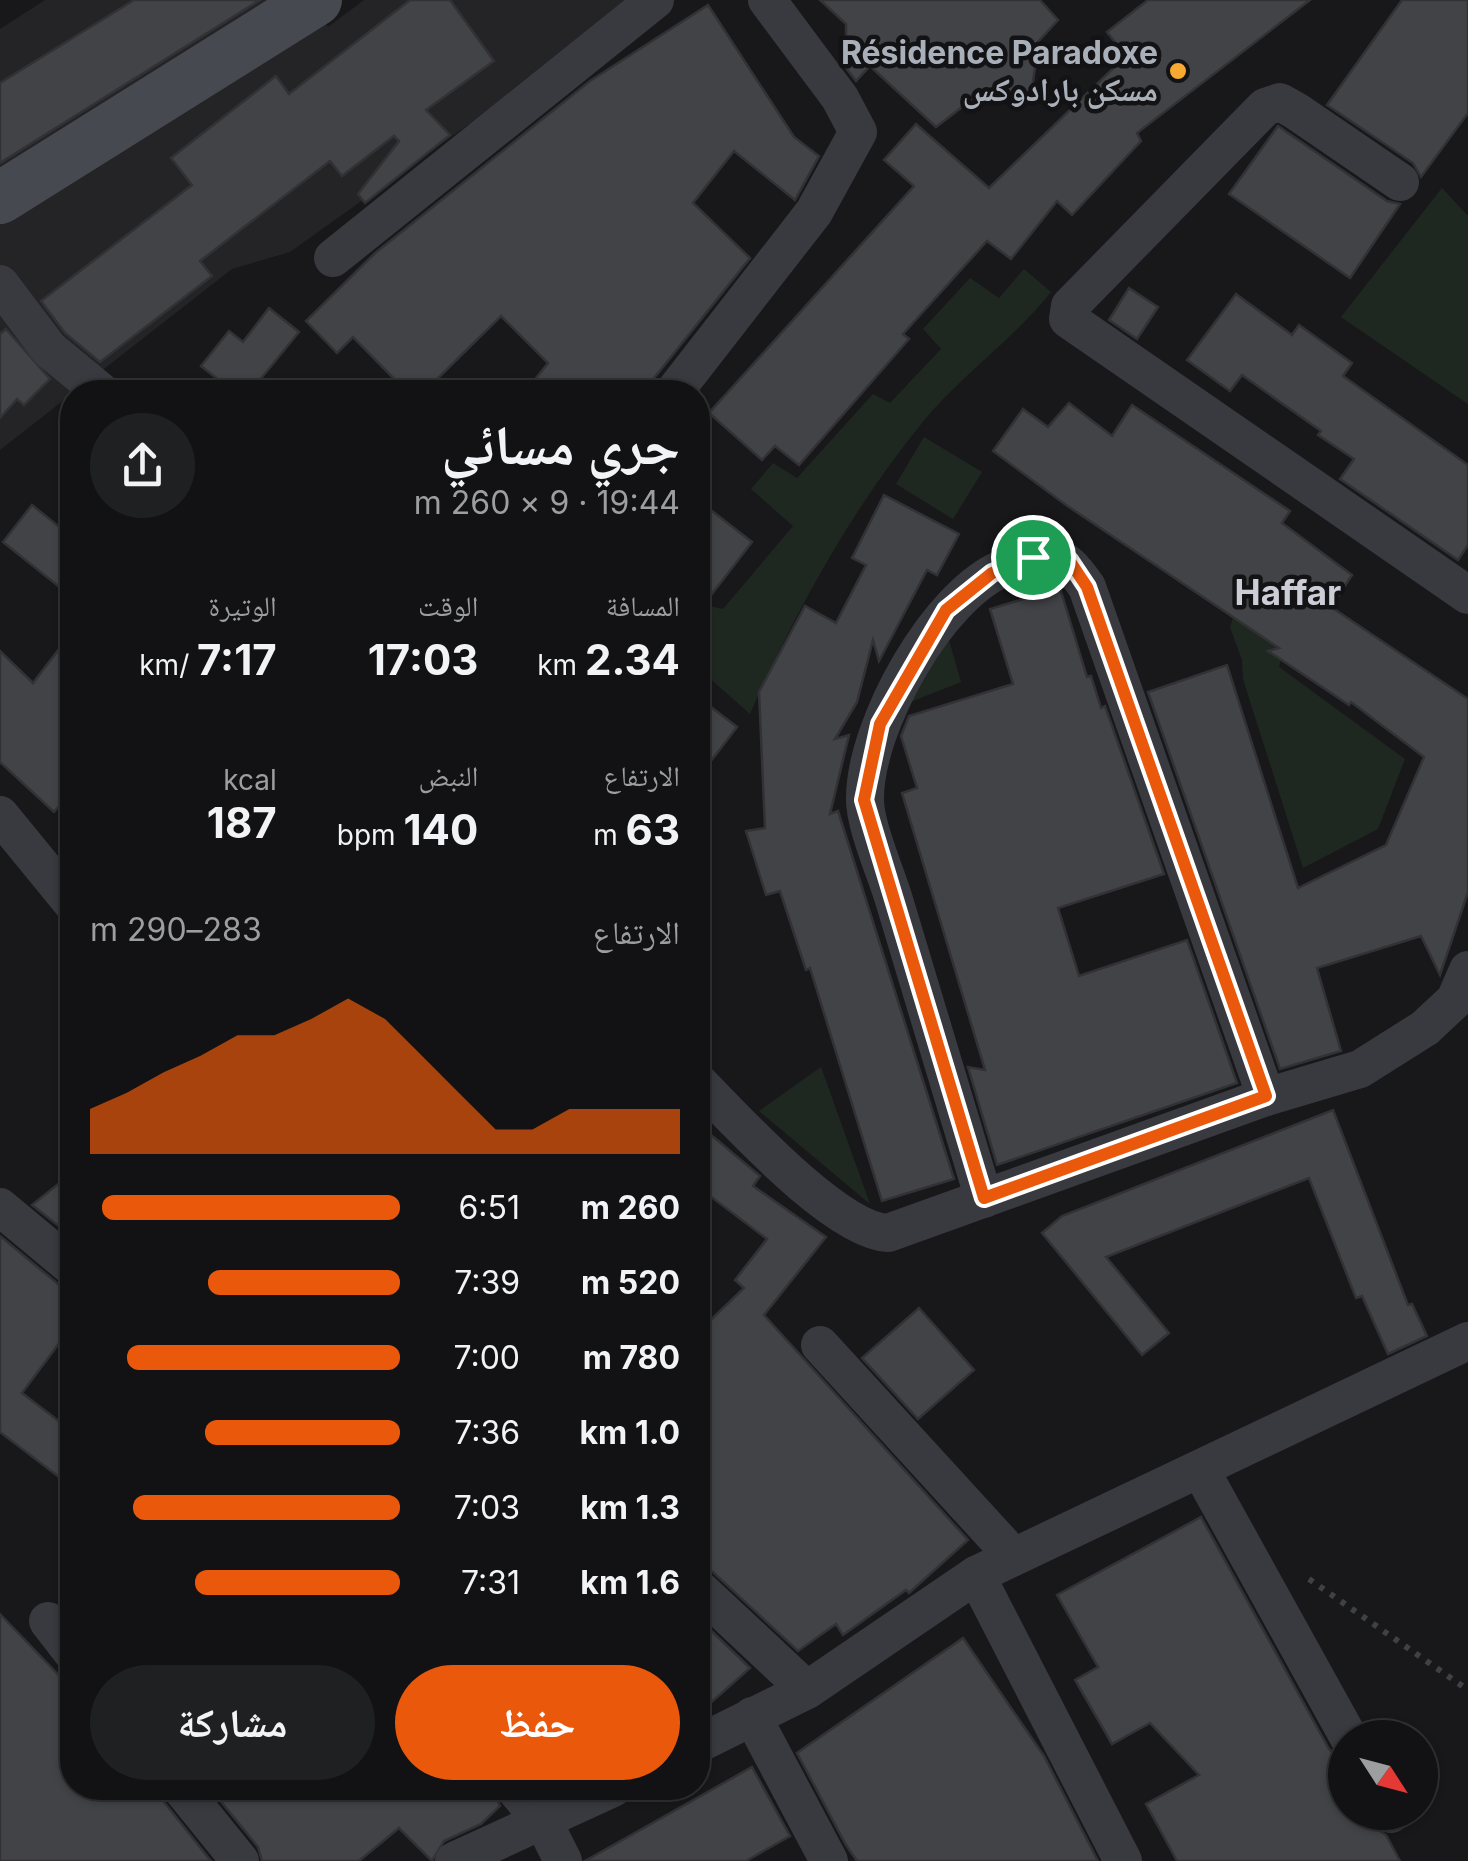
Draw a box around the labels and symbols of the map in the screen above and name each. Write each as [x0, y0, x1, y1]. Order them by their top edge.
place label: Résidence Paradoxe مسكن بارادوكس [841, 33, 1158, 109]
marker: Résidence Paradoxe مسكن بارادوكس [1167, 60, 1189, 82]
pin [991, 515, 1076, 600]
district label: Haffar [1235, 571, 1341, 613]
north arrow [1328, 1720, 1438, 1830]

